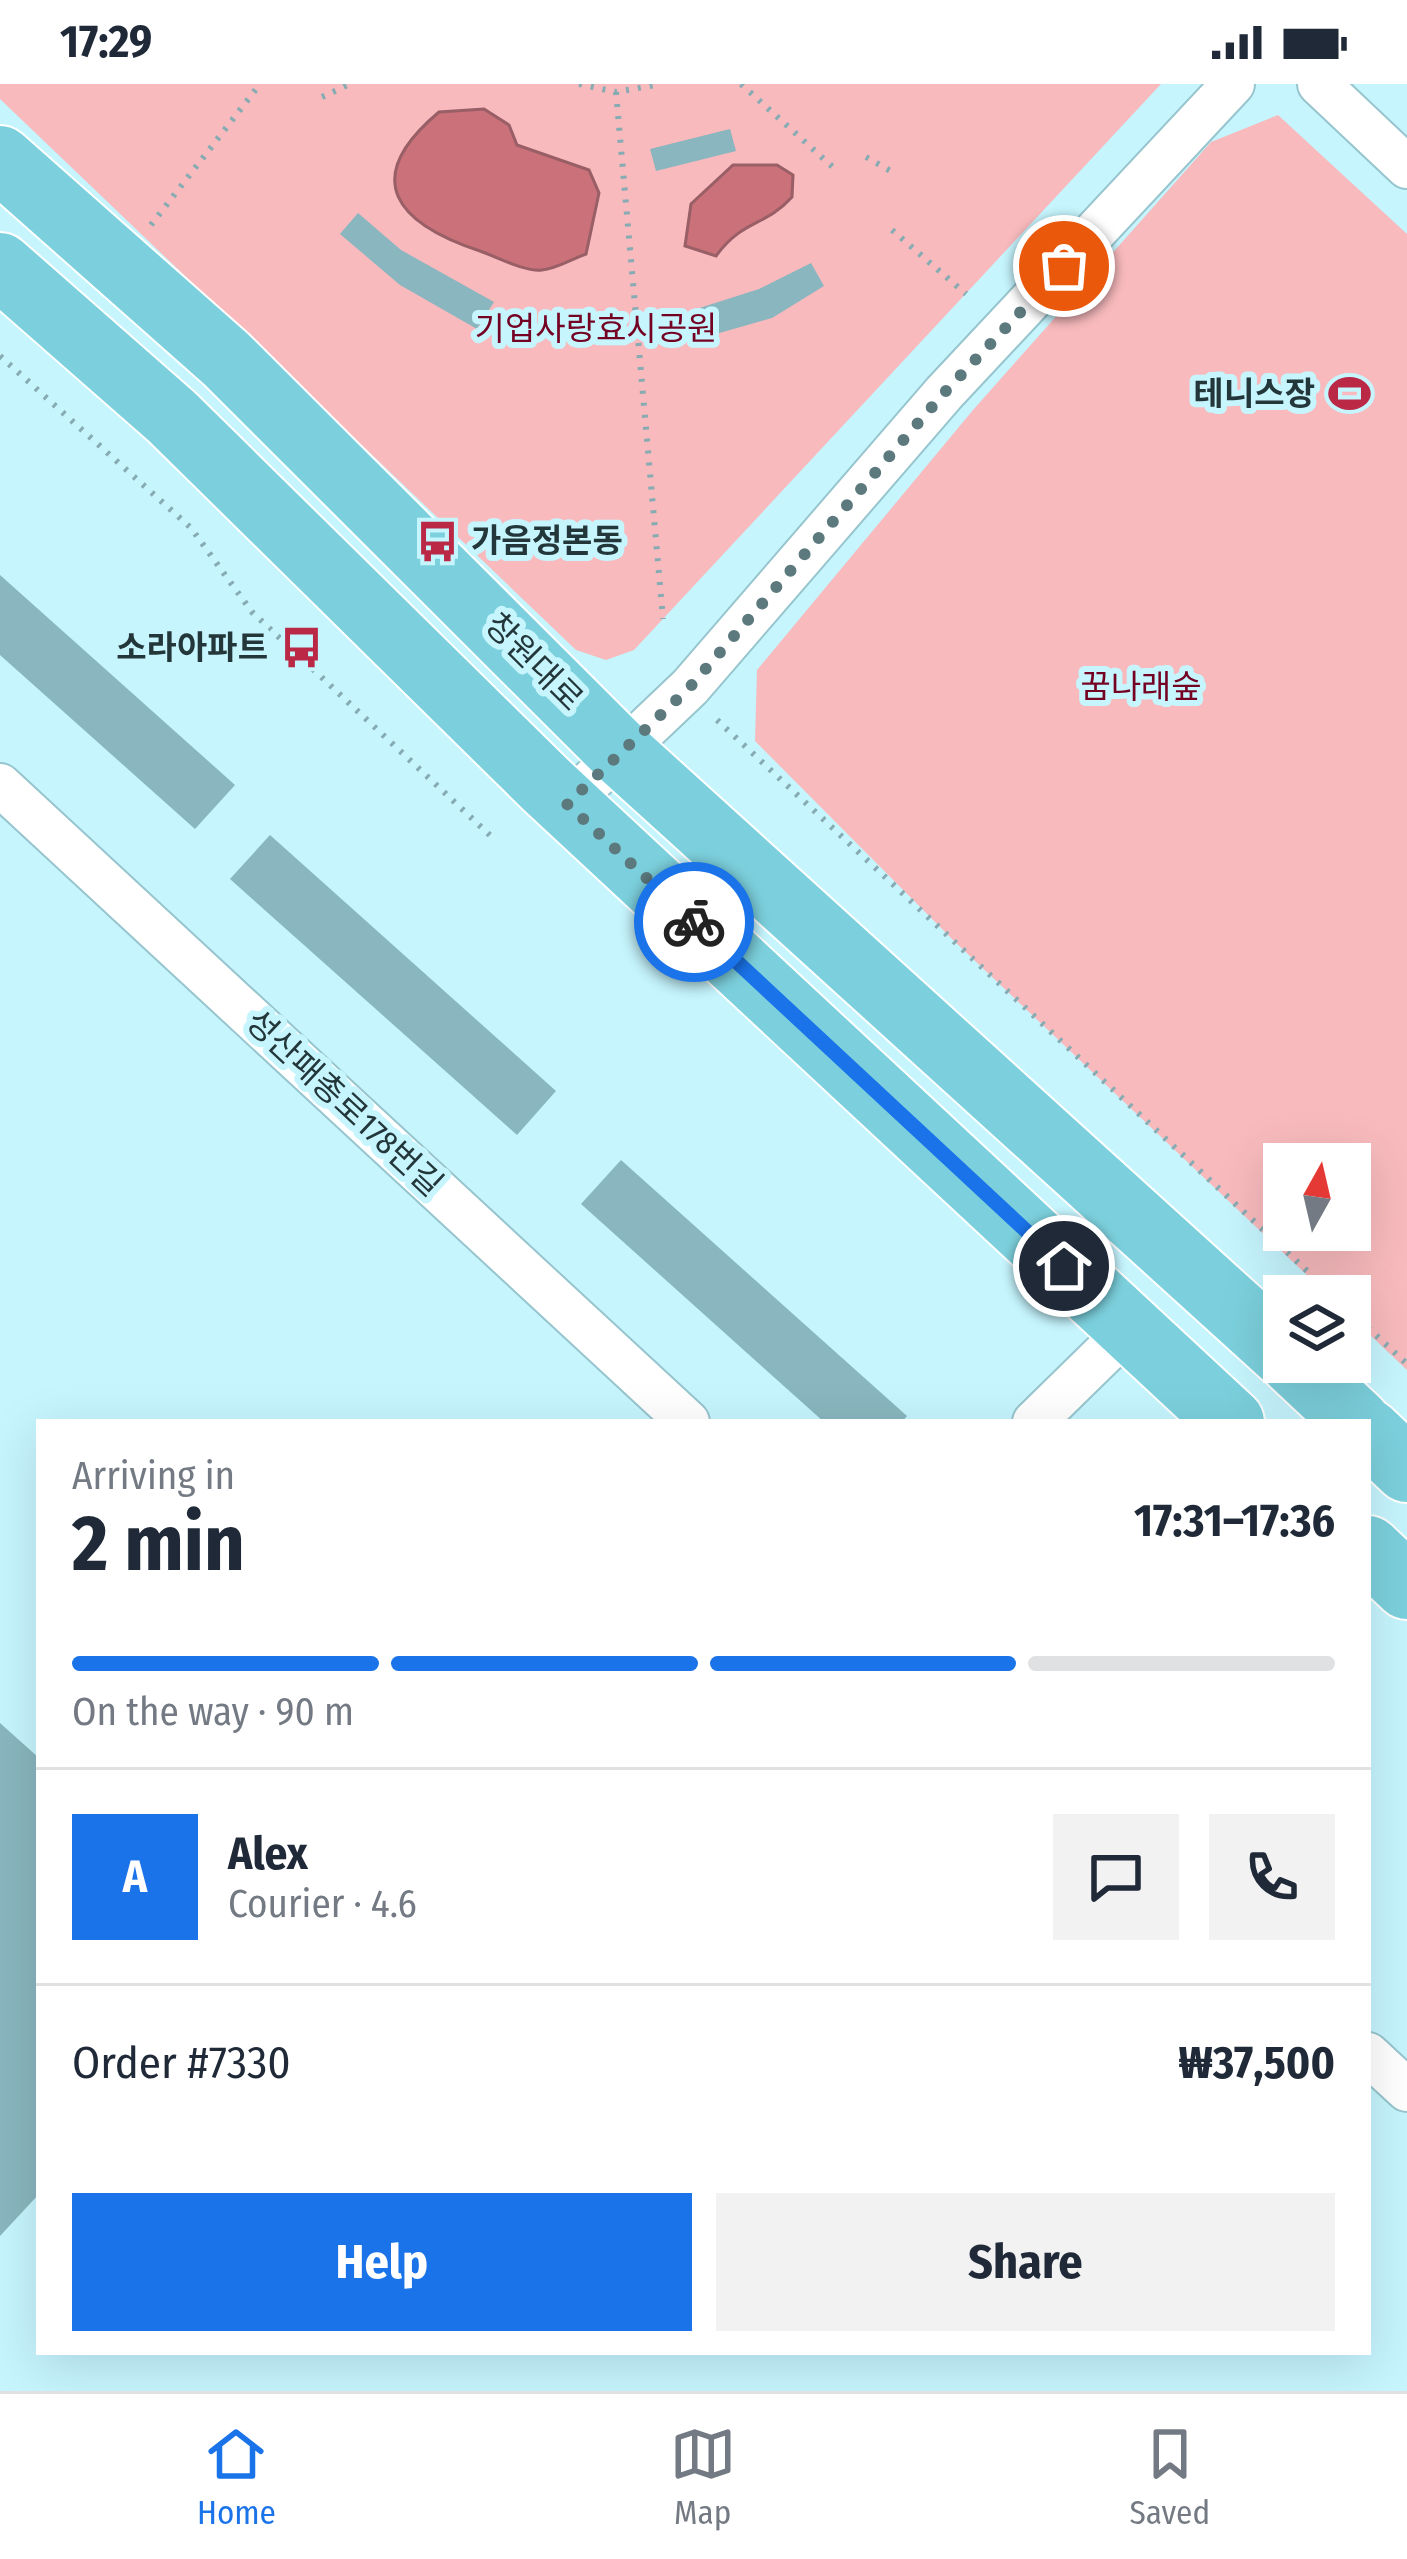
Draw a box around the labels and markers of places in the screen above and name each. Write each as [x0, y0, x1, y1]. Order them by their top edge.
pin [1013, 215, 1115, 317]
sports icon: 테니스장 [1326, 371, 1372, 417]
place label: 테니스장 [1194, 374, 1315, 414]
bus stop icon: 가음정본동 [414, 518, 460, 564]
place label: 가음정본동 [471, 521, 623, 561]
bus stop icon: 소라아파트 [279, 625, 325, 671]
place label: 소라아파트 [116, 628, 268, 668]
pin [1013, 1215, 1115, 1317]

